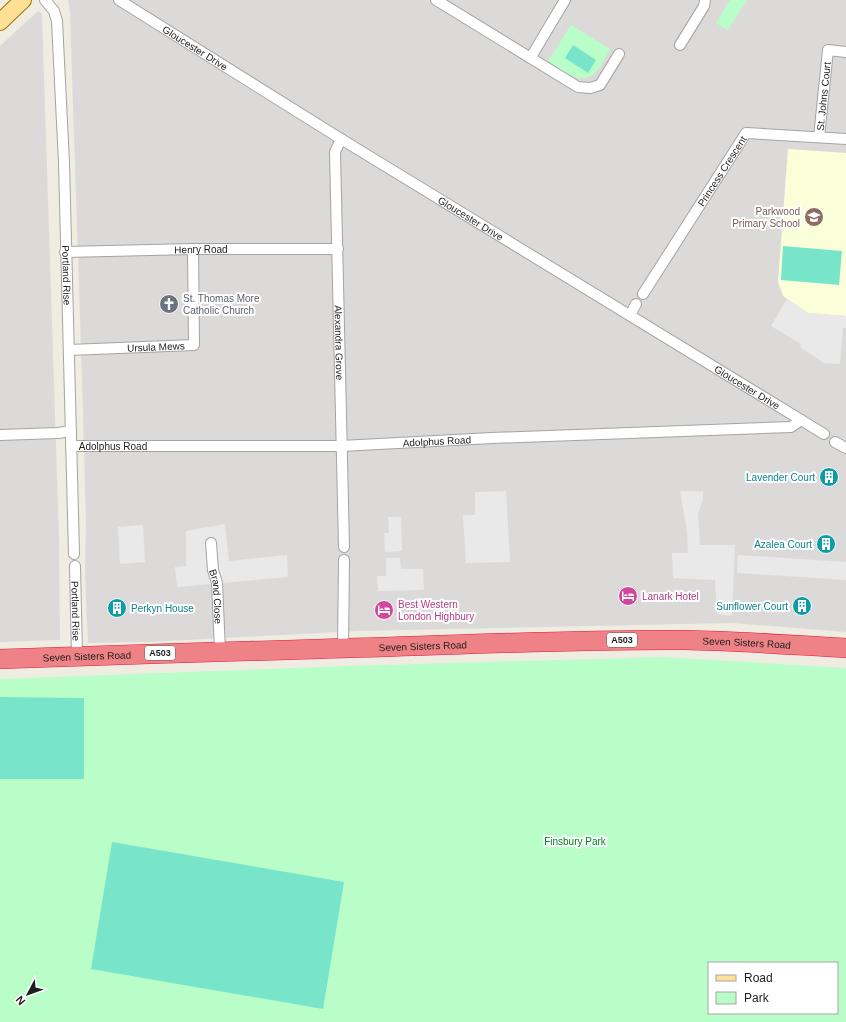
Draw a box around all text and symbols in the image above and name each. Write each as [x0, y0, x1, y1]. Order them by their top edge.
street label: Gloucester Drive [161, 24, 230, 73]
street label: St. Johns Court [815, 61, 833, 131]
street label: Princess Crescent [696, 134, 749, 208]
street label: Gloucester Drive [436, 195, 506, 243]
place label: Parkwood Primary School [732, 206, 800, 229]
school or university icon: Parkwood Primary School [803, 206, 825, 228]
street label: Henry Road [174, 244, 228, 255]
street label: Portland Rise [60, 245, 73, 306]
church icon: St. Thomas More Catholic Church [158, 293, 180, 315]
place label: St. Thomas More Catholic Church [183, 293, 260, 316]
street label: Alexandra Grove [332, 305, 345, 381]
street label: Ursula Mews [127, 340, 185, 354]
street label: Gloucester Drive [712, 363, 782, 412]
street label: Adolphus Road [402, 434, 471, 449]
street label: Adolphus Road [79, 441, 147, 452]
building icon: Lavender Court [818, 466, 840, 488]
place label: Lavender Court [746, 472, 815, 483]
building icon: Azalea Court [815, 533, 837, 555]
place label: Azalea Court [754, 539, 812, 550]
street label: Brand Close [207, 568, 224, 625]
street label: Portland Rise [69, 581, 82, 642]
hotel icon: Lanark Hotel [617, 585, 639, 607]
place label: Lanark Hotel [642, 591, 699, 602]
building icon: Sunflower Court [791, 595, 813, 617]
building icon: Perkyn House [106, 597, 128, 619]
hotel icon: Best Western London Highbury [373, 599, 395, 621]
place label: Best Western London Highbury [398, 599, 474, 622]
place label: Sunflower Court [716, 601, 788, 612]
place label: Perkyn House [131, 603, 194, 614]
road number: A503 [607, 633, 637, 647]
street label: Seven Sisters Road [702, 635, 791, 651]
street label: Seven Sisters Road [378, 639, 467, 653]
road number: A503 [145, 646, 175, 660]
street label: Seven Sisters Road [42, 650, 131, 663]
park label: Finsbury Park [544, 836, 607, 847]
legend [708, 962, 838, 1014]
text: Road [744, 971, 773, 985]
north arrow [8, 974, 48, 1014]
text: Park [744, 991, 770, 1005]
text: N [13, 994, 28, 1007]

